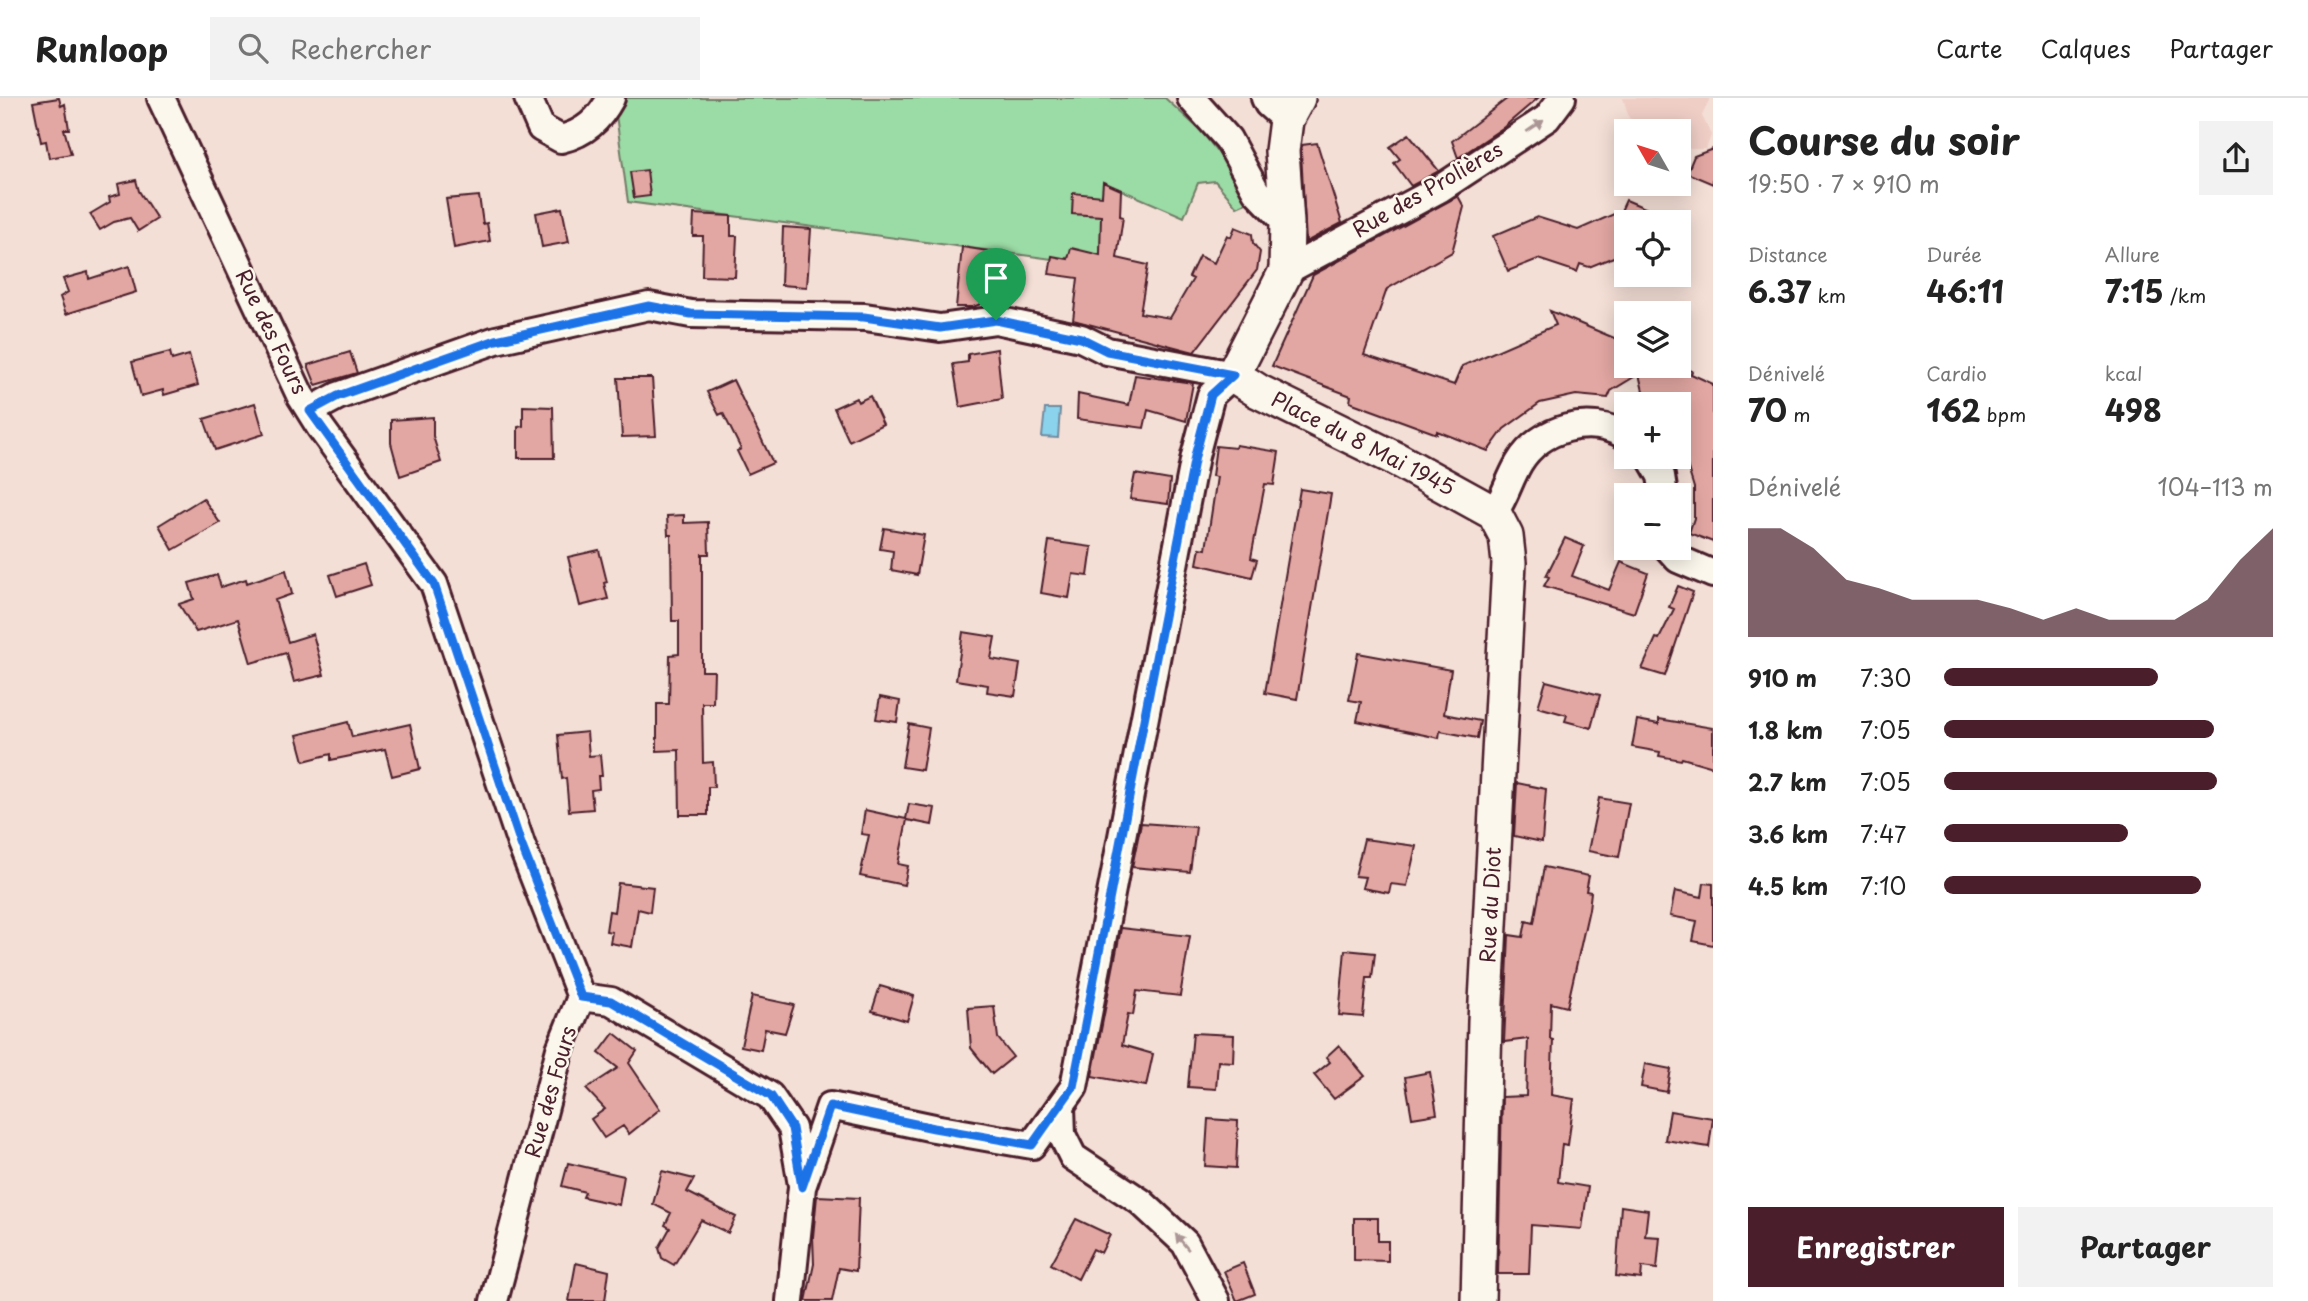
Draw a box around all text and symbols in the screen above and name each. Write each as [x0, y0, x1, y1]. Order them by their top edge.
search box [210, 17, 700, 80]
text: Runloop [35, 23, 168, 73]
icon: search [234, 29, 272, 67]
text: Rechercher [290, 29, 431, 68]
text: Carte [1936, 30, 2002, 66]
text: Calques [2040, 30, 2131, 66]
text: Partager [2169, 30, 2273, 66]
text: Course du soir [1748, 111, 2020, 168]
one-way arrow [1526, 119, 1544, 133]
north arrow [1614, 119, 1690, 196]
map controls [1614, 119, 1691, 560]
button: share [2199, 121, 2273, 195]
street label: Rue des Prolières [1346, 132, 1508, 244]
text: 19:50 · 7 × 910 m [1748, 166, 1940, 201]
button: locate [1614, 210, 1691, 287]
text: Distance [1748, 240, 1828, 268]
text: Durée [1926, 240, 1982, 268]
text: Allure [2105, 240, 2160, 268]
pin [966, 248, 1026, 320]
icon: arrive [977, 259, 1015, 297]
street label: Rue des Fours [229, 263, 317, 399]
text: 6.37 [1748, 268, 1811, 313]
text: 46:11 [1926, 268, 2004, 313]
text: 7:15 [2105, 268, 2164, 313]
text: km [1811, 281, 1846, 309]
text: /km [2164, 281, 2206, 309]
button: layers [1614, 301, 1691, 378]
text: Dénivelé [1748, 359, 1825, 387]
text: Cardio [1926, 359, 1987, 387]
text: kcal [2105, 359, 2143, 387]
street label: Place du 8 Mai 1945 [1266, 382, 1461, 502]
text: 70 [1748, 387, 1787, 432]
text: 162 [1926, 387, 1981, 432]
text: 498 [2105, 387, 2162, 432]
button: + [1614, 392, 1691, 469]
text: m [1787, 400, 1810, 428]
text: bpm [1981, 400, 2026, 428]
text: Dénivelé [1748, 469, 1841, 504]
text: 104–113 m [2158, 469, 2273, 504]
button: − [1614, 483, 1691, 560]
text: 910 m [1748, 660, 1817, 695]
text: 7:30 [1860, 660, 1911, 695]
text: 1.8 km [1748, 712, 1823, 747]
text: 7:05 [1860, 712, 1911, 747]
text: 2.7 km [1748, 764, 1827, 799]
text: 7:05 [1860, 764, 1911, 799]
text: 3.6 km [1748, 816, 1828, 851]
text: 7:47 [1860, 816, 1906, 851]
street label: Rue du Diot [1470, 846, 1508, 964]
text: 4.5 km [1748, 868, 1828, 903]
text: 7:10 [1860, 868, 1906, 903]
street label: Rue des Fours [515, 1022, 583, 1161]
button: Enregistrer [1748, 1207, 2004, 1287]
button: Partager [2018, 1207, 2273, 1287]
one-way arrow [1175, 1234, 1190, 1251]

